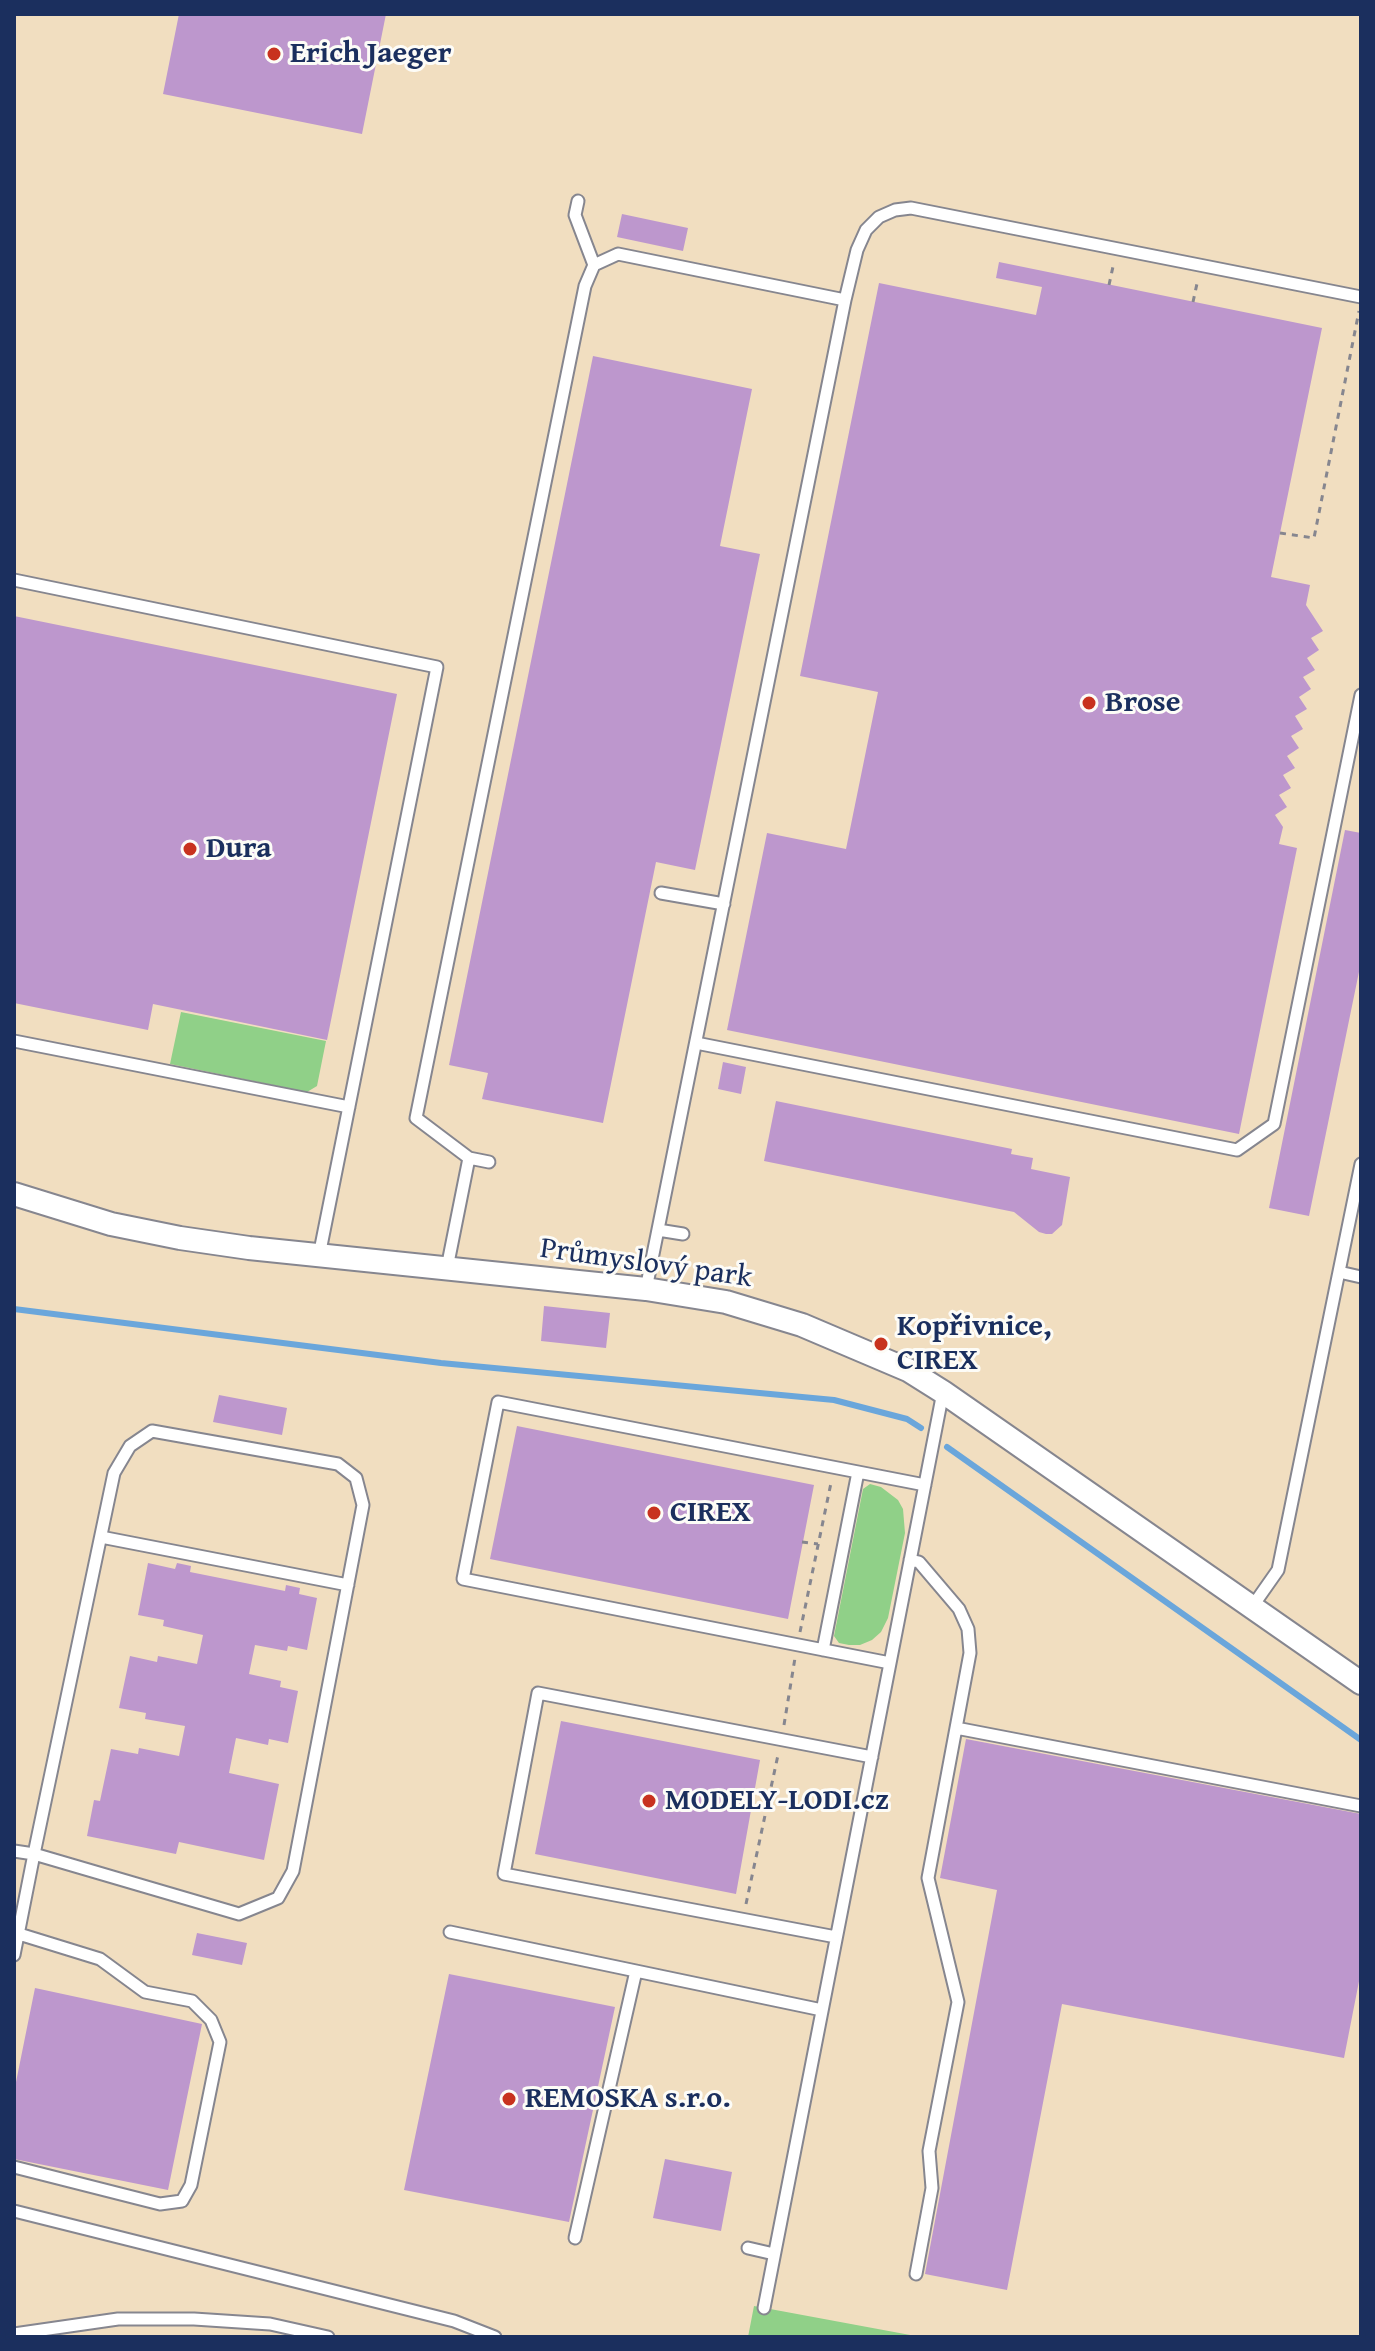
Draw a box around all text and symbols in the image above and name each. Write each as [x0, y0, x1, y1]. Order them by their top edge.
place label: Erich Jaeger [290, 36, 452, 72]
marker: Erich Jaeger [265, 45, 283, 63]
place label: Brose [1105, 685, 1180, 721]
marker: Brose [1080, 694, 1098, 712]
place label: Dura [206, 831, 272, 867]
marker: Dura [181, 840, 199, 858]
street label: Průmyslový park [538, 1231, 754, 1297]
place label: Kopřivnice, CIREX [897, 1309, 1052, 1380]
marker: Kopřivnice, CIREX [872, 1335, 890, 1353]
place label: CIREX [670, 1495, 751, 1531]
marker: CIREX [645, 1504, 663, 1522]
place label: MODELY-LODI.cz [665, 1783, 889, 1819]
marker: MODELY-LODI.cz [640, 1792, 658, 1810]
place label: REMOSKA s.r.o. [525, 2081, 731, 2117]
marker: REMOSKA s.r.o. [500, 2090, 518, 2108]

